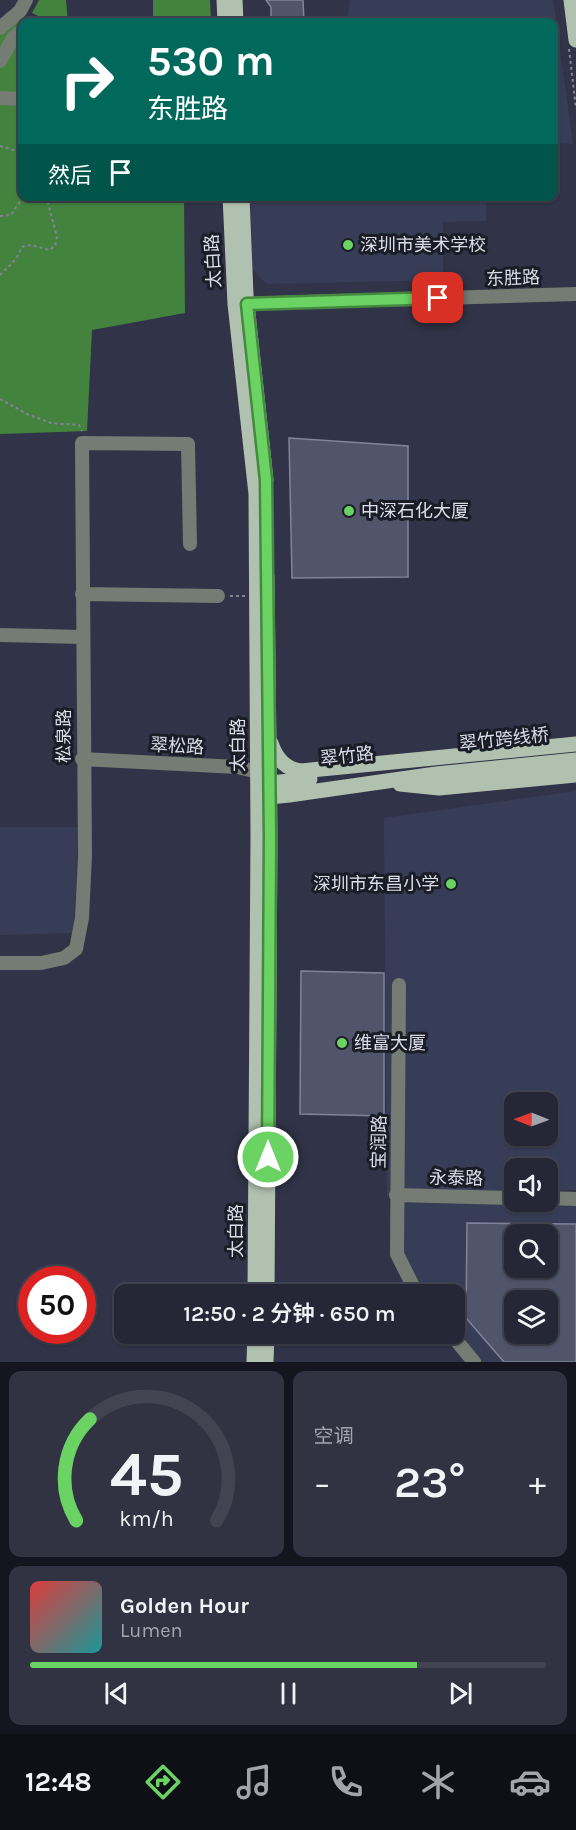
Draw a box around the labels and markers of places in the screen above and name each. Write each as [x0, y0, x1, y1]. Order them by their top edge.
place label: 深圳市美术学校 [360, 234, 486, 256]
marker: 深圳市美术学校 [341, 238, 355, 252]
pin [412, 272, 463, 323]
place label: 中深石化大厦 [361, 500, 469, 522]
marker: 中深石化大厦 [342, 504, 356, 518]
place label: 深圳市东昌小学 [313, 873, 439, 895]
marker: 深圳市东昌小学 [444, 877, 458, 891]
place label: 维富大厦 [354, 1032, 426, 1054]
marker: 维富大厦 [335, 1036, 349, 1050]

